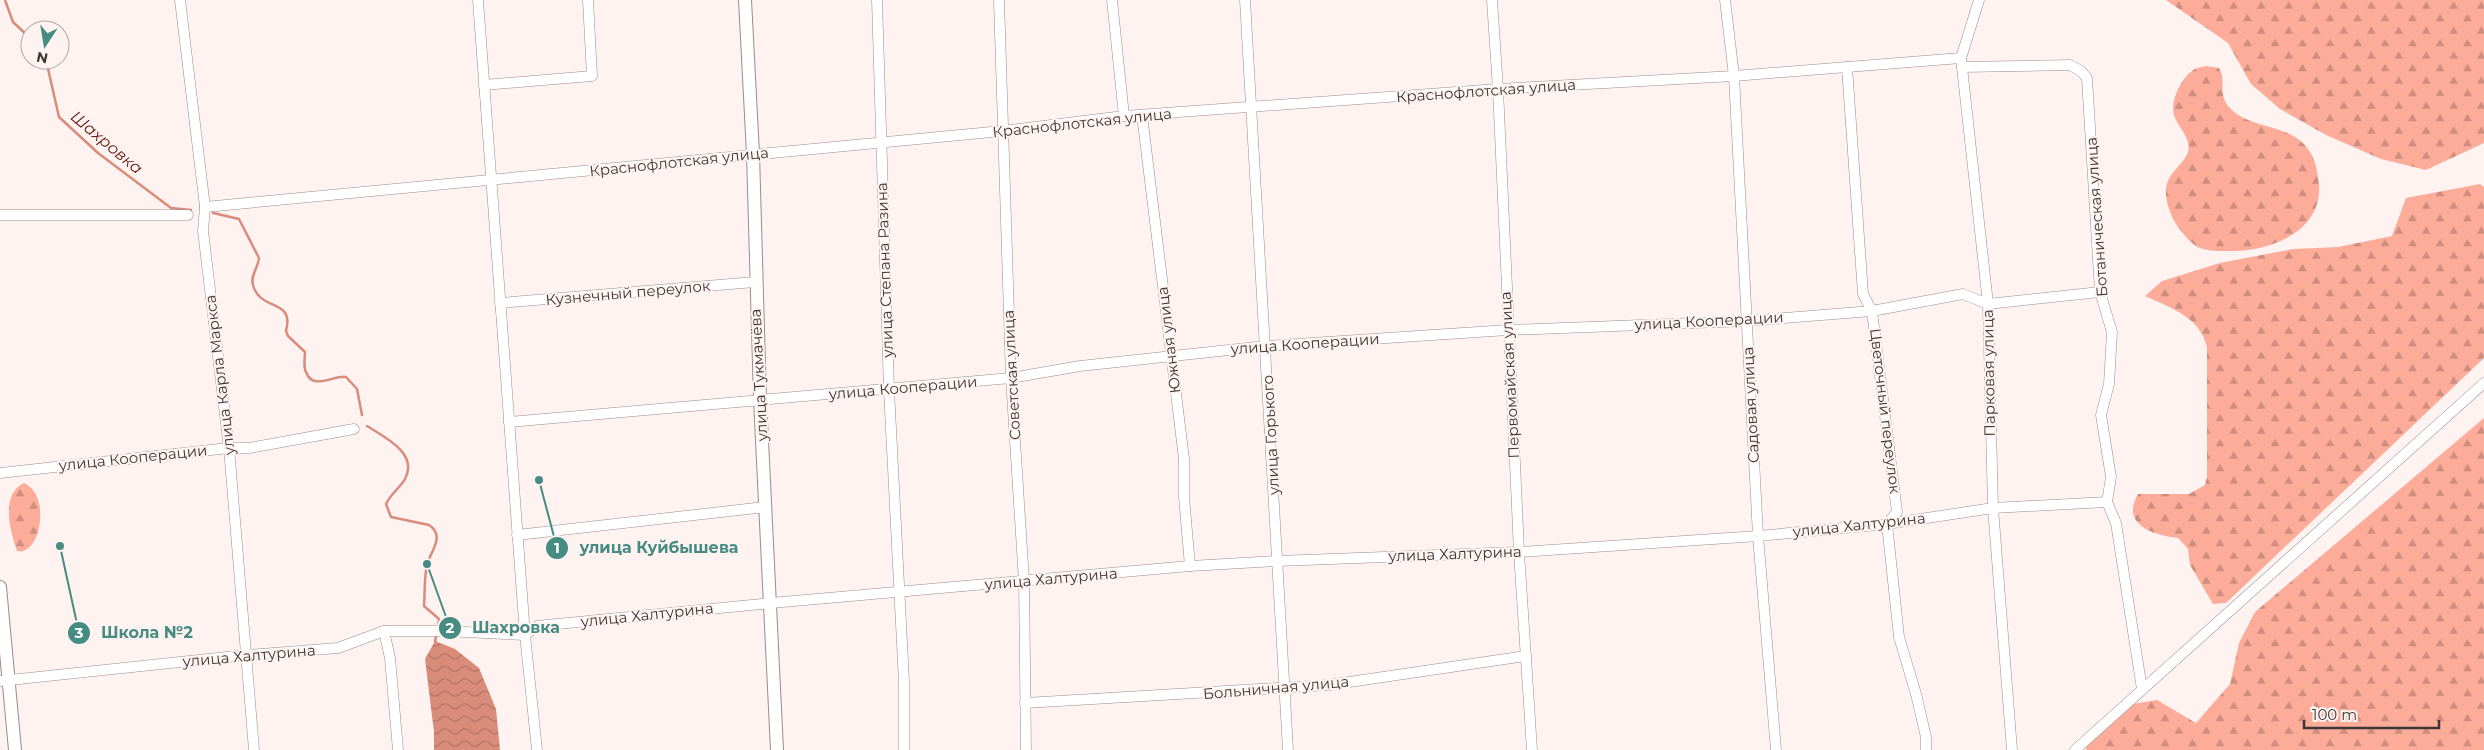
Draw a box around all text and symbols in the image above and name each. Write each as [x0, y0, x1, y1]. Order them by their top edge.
north arrow [20, 20, 70, 70]
text: N [35, 48, 50, 68]
street label: Краснофлотская улица [1395, 75, 1577, 106]
street label: Краснофлотская улица [991, 104, 1173, 141]
water label: Шахровка [67, 107, 146, 178]
street label: Ботаническая улица [2081, 136, 2112, 298]
street label: Краснофлотская улица [588, 143, 770, 180]
street label: улица Степана Разина [872, 182, 897, 359]
street label: Кузнечный переулок [545, 276, 712, 309]
street label: Южная улица [1153, 286, 1184, 394]
street label: Первомайская улица [1496, 291, 1523, 459]
street label: улица Карла Маркса [200, 294, 239, 457]
street label: улица Кооперации [1633, 307, 1784, 334]
street label: улица Тукмачёва [746, 308, 772, 443]
street label: Советская улица [999, 309, 1024, 441]
street label: Парковая улица [1978, 309, 1999, 437]
street label: Цветочный переулок [1866, 327, 1905, 495]
street label: улица Кооперации [1229, 329, 1380, 358]
street label: Садовая улица [1738, 346, 1763, 464]
street label: улица Кооперации [827, 372, 978, 404]
street label: улица Горького [1258, 375, 1283, 497]
street label: улица Кооперации [57, 440, 208, 475]
street label: улица Халтурина [1791, 508, 1926, 541]
callout: улица Куйбышева [544, 532, 748, 563]
text: 1 [554, 538, 560, 557]
text: улица Куйбышева [578, 538, 739, 557]
street label: улица Халтурина [1387, 542, 1522, 565]
street label: улица Халтурина [983, 563, 1118, 594]
street label: улица Халтурина [579, 598, 714, 631]
callout: Шахровка [437, 612, 570, 643]
callout: Школа №2 [66, 617, 203, 648]
text: 2 [446, 618, 455, 637]
text: Шахровка [472, 618, 560, 637]
text: 3 [74, 623, 84, 642]
text: Школа №2 [101, 623, 193, 642]
street label: улица Халтурина [181, 640, 316, 671]
street label: Больничная улица [1202, 672, 1350, 703]
scale bar [2304, 698, 2439, 730]
text: 100 m [2312, 705, 2357, 724]

